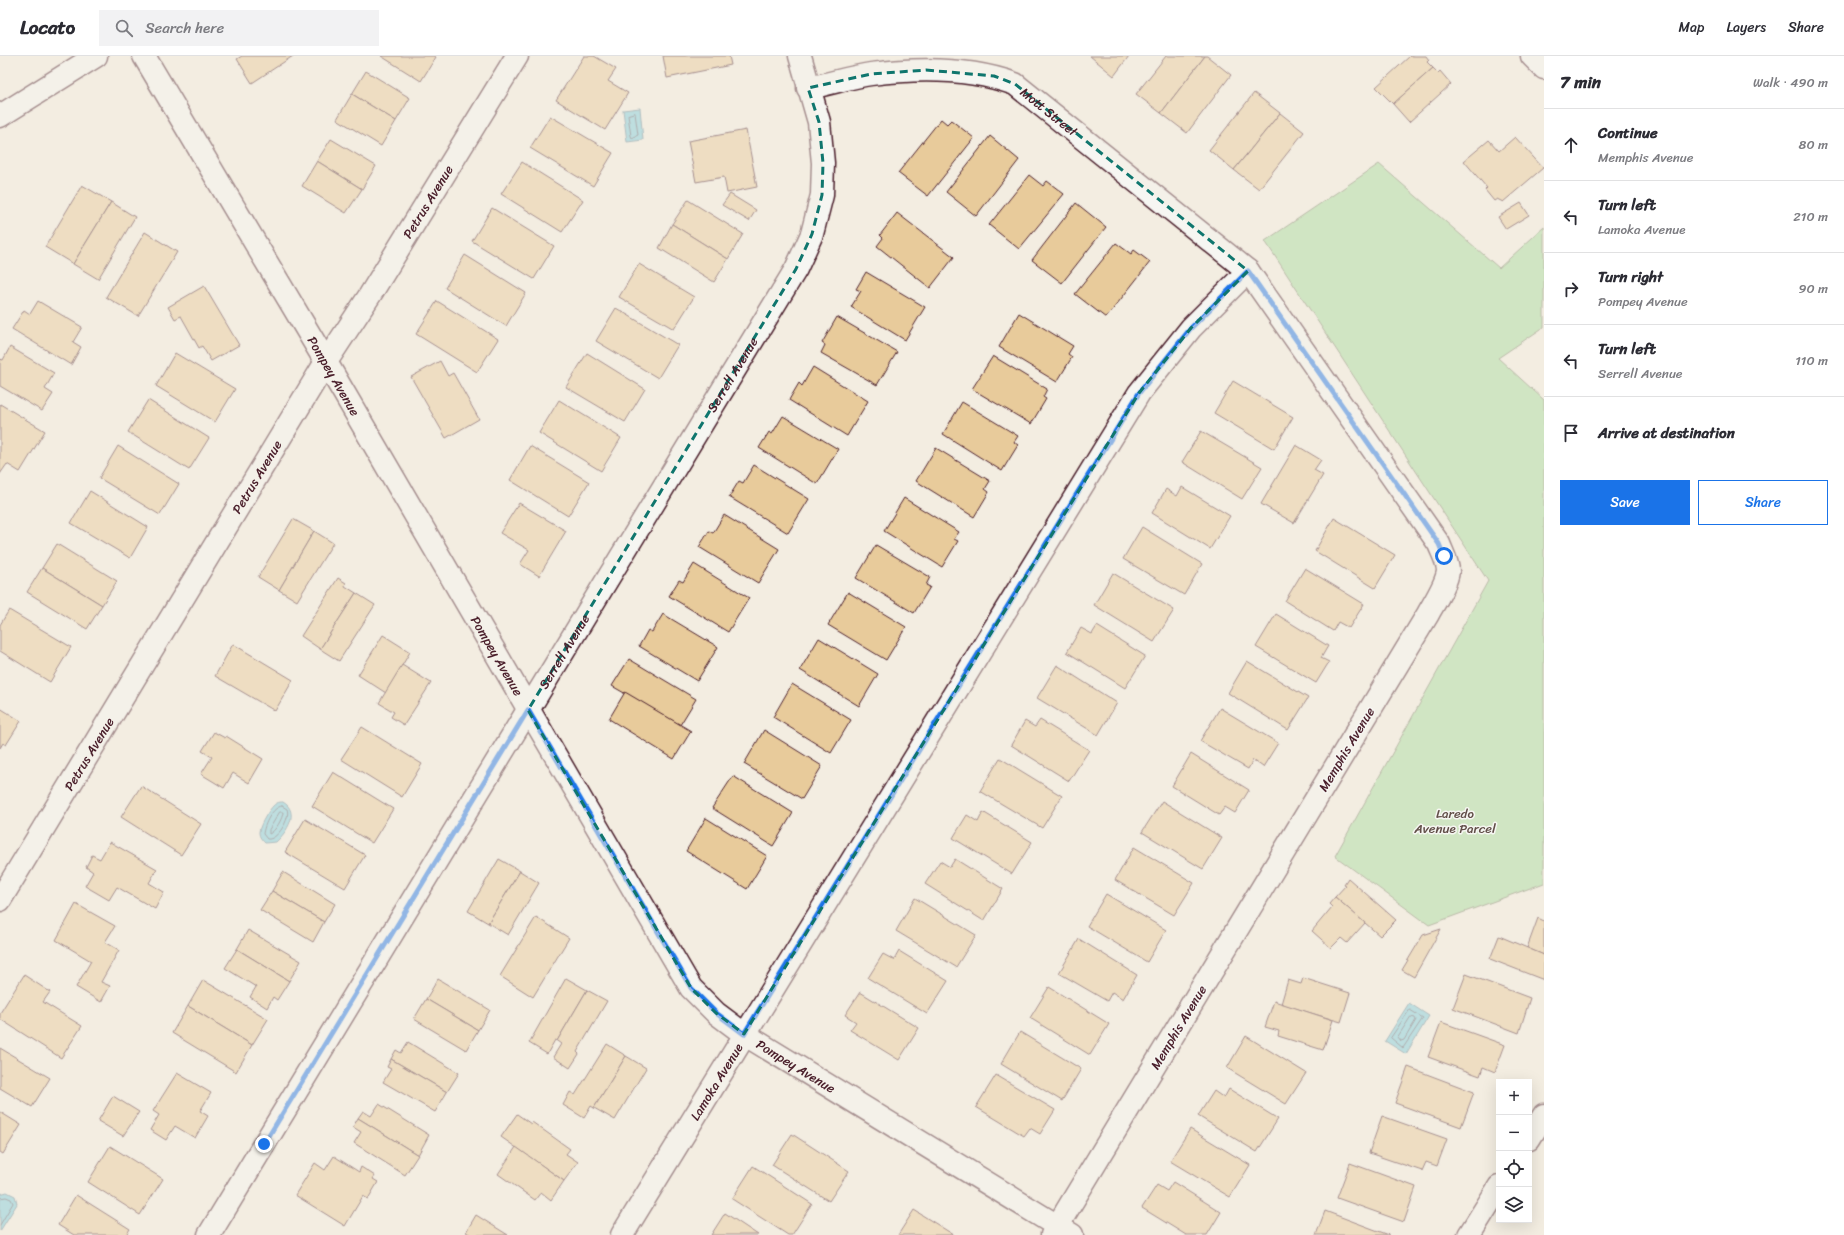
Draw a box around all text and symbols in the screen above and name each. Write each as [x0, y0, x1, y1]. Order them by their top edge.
search box [99, 10, 379, 46]
text: Locato [20, 11, 75, 44]
text: Search here [145, 15, 224, 41]
text: Map [1679, 15, 1704, 40]
text: Layers [1726, 15, 1766, 40]
text: Share [1788, 15, 1824, 40]
icon: search [113, 17, 135, 39]
text: 7 min [1560, 67, 1601, 97]
text: Walk · 490 m [1753, 71, 1828, 94]
street label: Mott Street [1015, 81, 1083, 143]
text: Continue [1598, 120, 1658, 146]
text: 80 m [1799, 133, 1828, 156]
icon: ahead [1560, 134, 1582, 156]
text: Memphis Avenue [1598, 146, 1693, 169]
street label: Petrus Avenue [396, 160, 460, 243]
text: Turn left [1598, 192, 1656, 218]
text: 210 m [1793, 205, 1828, 228]
icon: left [1560, 206, 1582, 228]
text: Lamoka Avenue [1598, 218, 1685, 241]
text: Turn right [1598, 264, 1663, 290]
text: 90 m [1798, 277, 1828, 300]
icon: right [1560, 278, 1582, 300]
text: Pompey Avenue [1598, 290, 1688, 313]
street label: Pompey Avenue [301, 332, 366, 421]
street label: Serrell Avenue [701, 332, 764, 417]
text: Turn left [1598, 336, 1656, 362]
text: 110 m [1795, 349, 1828, 372]
icon: left [1560, 350, 1582, 372]
text: Serrell Avenue [1598, 362, 1683, 385]
text: Arrive at destination [1598, 420, 1735, 446]
icon: arrive [1560, 422, 1582, 444]
street label: Petrus Avenue [226, 435, 288, 518]
button: Save [1560, 480, 1690, 525]
button: Share [1698, 480, 1828, 525]
route start [1435, 547, 1453, 565]
street label: Serrell Avenue [532, 609, 596, 694]
street label: Pompey Avenue [464, 611, 529, 701]
street label: Memphis Avenue [1312, 702, 1381, 796]
street label: Petrus Avenue [58, 712, 121, 795]
park label: Laredo Avenue Parcel [1413, 802, 1496, 840]
street label: Memphis Avenue [1144, 980, 1213, 1074]
street label: Pompey Avenue [752, 1033, 840, 1100]
street label: Lamoka Avenue [684, 1039, 749, 1125]
map controls [1496, 1079, 1532, 1223]
button: + [1496, 1079, 1532, 1115]
button: − [1496, 1115, 1532, 1151]
route end [255, 1135, 273, 1153]
button: locate [1496, 1151, 1532, 1187]
button: layers [1496, 1187, 1532, 1223]

